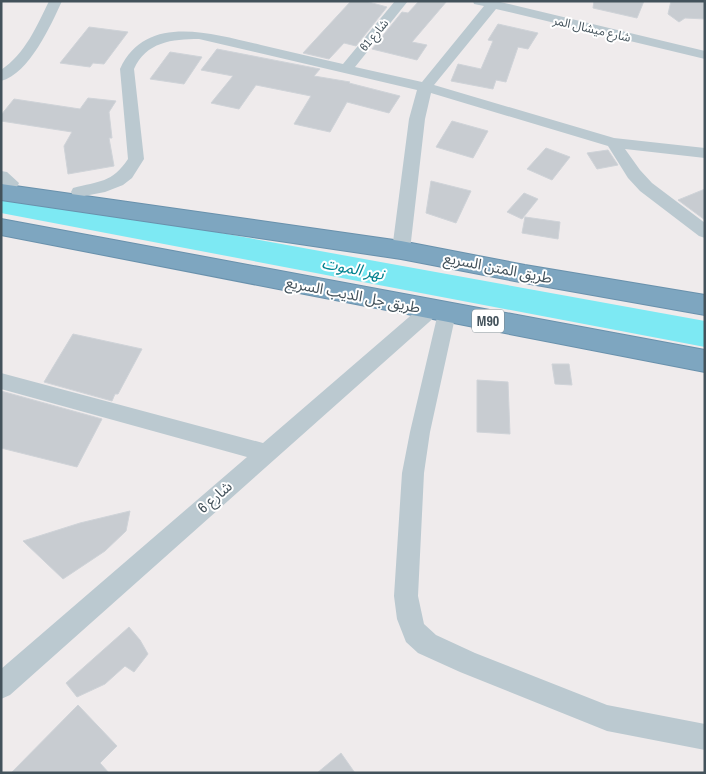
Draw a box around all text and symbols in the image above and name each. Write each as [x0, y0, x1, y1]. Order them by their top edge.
street label: شارع ميشال المر [550, 12, 632, 47]
street label: شارع 61 [356, 16, 393, 55]
street label: طريق المتن السريع [442, 247, 554, 290]
water label: نهر الموت [320, 251, 388, 285]
street label: طريق جل الديب السريع [284, 271, 422, 320]
road number: M90 [472, 310, 504, 332]
street label: شارع 6 [193, 476, 238, 519]

